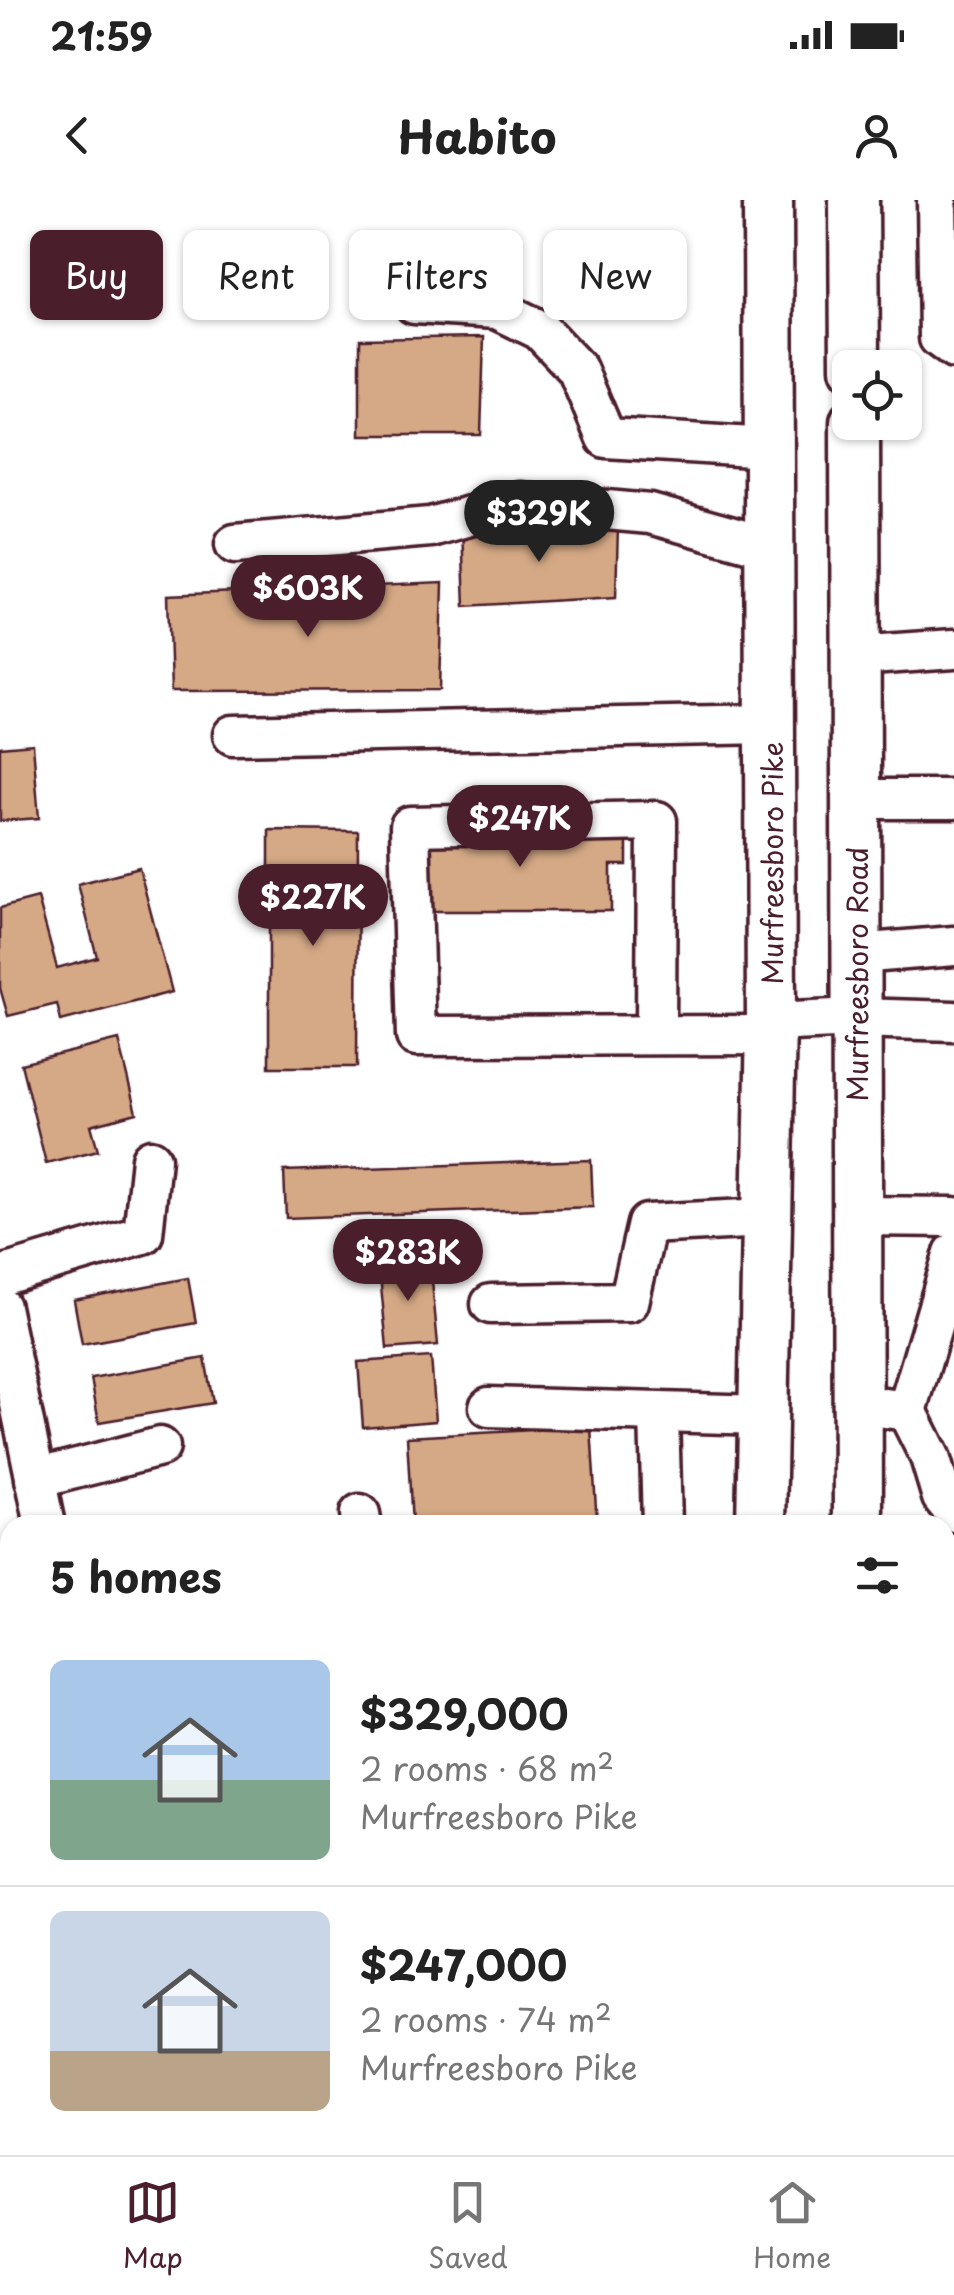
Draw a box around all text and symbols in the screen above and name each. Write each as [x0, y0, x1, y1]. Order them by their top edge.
text: 21:59 [50, 7, 153, 64]
text: Habito [398, 101, 556, 169]
icon: back [50, 108, 105, 163]
icon: person [849, 108, 904, 163]
chip: Buy [30, 230, 163, 320]
chip: Rent [183, 230, 329, 320]
chip: Filters [349, 230, 523, 320]
chip: New [543, 230, 687, 320]
map controls [832, 350, 922, 440]
button: locate [832, 350, 922, 440]
pin: $329K [469, 480, 609, 565]
text: $329K [486, 488, 592, 536]
pin: $603K [238, 555, 378, 640]
text: $603K [253, 563, 363, 611]
street label: Murfreesboro Pike [750, 742, 793, 984]
pin: $247K [450, 785, 590, 870]
text: $247K [469, 793, 571, 841]
street label: Murfreesboro Road [835, 847, 878, 1101]
pin: $227K [243, 864, 383, 949]
text: $227K [260, 872, 366, 920]
pin: $283K [338, 1219, 478, 1304]
text: $283K [355, 1227, 461, 1275]
text: 5 homes [50, 1544, 222, 1607]
icon: filters [850, 1548, 905, 1603]
text: $329,000 [360, 1681, 569, 1744]
icon: home [130, 1700, 250, 1820]
text: 2 rooms · 68 m² [360, 1744, 614, 1792]
text: Murfreesboro Pike [360, 1792, 638, 1840]
text: $247,000 [360, 1932, 567, 1995]
icon: home [130, 1951, 250, 2071]
text: 2 rooms · 74 m² [360, 1995, 612, 2043]
text: Murfreesboro Pike [360, 2043, 638, 2091]
tab: Map [123, 2175, 183, 2278]
tab: Saved [428, 2175, 508, 2278]
tab: Home [753, 2175, 831, 2278]

